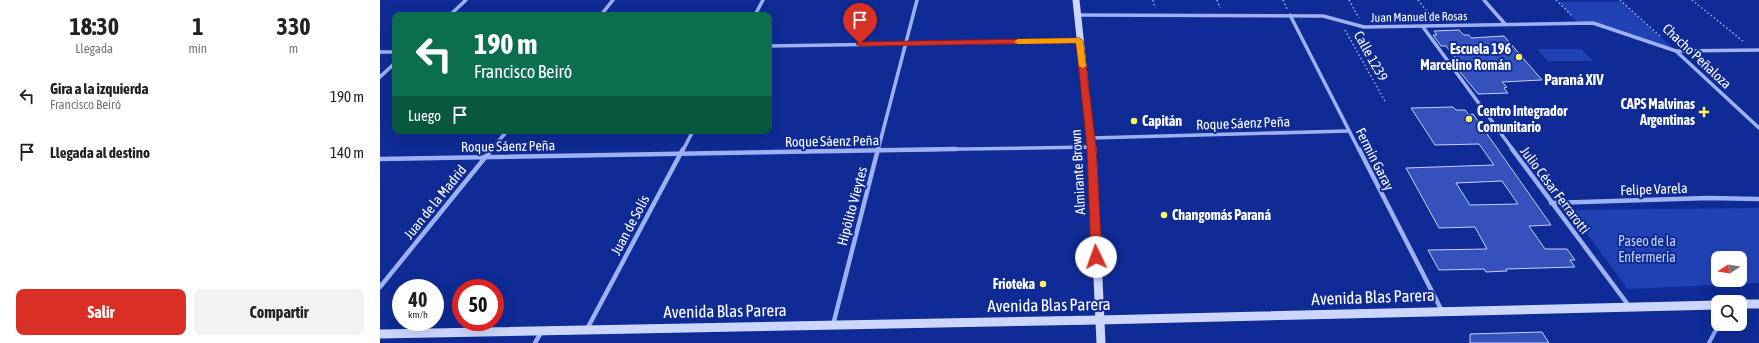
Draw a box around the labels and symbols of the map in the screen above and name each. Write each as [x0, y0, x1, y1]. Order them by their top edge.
pin [843, 3, 877, 44]
street label: Juan Manuel de Rosas [1371, 9, 1467, 25]
street label: Chacho Peñaloza [1659, 20, 1735, 92]
street label: Calle 1239 [1351, 28, 1391, 84]
place label: Escuela 196 Marcelino Román [1420, 41, 1511, 73]
marker: Escuela 196 Marcelino Román [1514, 52, 1524, 62]
district label: Paraná XIV [1544, 71, 1604, 88]
place label: CAPS Malvinas Argentinas [1620, 96, 1695, 128]
place label: Centro Integrador Comunitario [1477, 103, 1568, 135]
marker: CAPS Malvinas Argentinas [1698, 106, 1710, 118]
place label: Capitán [1142, 113, 1182, 129]
street label: Roque Sáenz Peña [1196, 113, 1290, 133]
marker: Centro Integrador Comunitario [1464, 114, 1474, 124]
marker: Capitán [1129, 116, 1139, 126]
street label: Fermín Garay [1352, 125, 1398, 193]
street label: Almirante Brown [1068, 129, 1088, 215]
street label: Roque Sáenz Peña [785, 132, 879, 150]
street label: Roque Sáenz Peña [461, 137, 555, 155]
street label: Julio César Ferrarotti [1517, 143, 1593, 237]
street label: Juan de la Madrid [400, 162, 470, 242]
street label: Hipólito Vieytes [834, 165, 870, 247]
street label: Felipe Varela [1620, 180, 1688, 198]
street label: Juan de Solís [608, 192, 653, 258]
place label: Changomás Paraná [1172, 207, 1271, 223]
marker: Changomás Paraná [1159, 210, 1169, 220]
park label: Paseo de la Enfermería [1618, 233, 1676, 265]
position arrow [1075, 236, 1117, 278]
north arrow [1711, 251, 1747, 287]
place label: Frioteka [993, 276, 1035, 292]
speed limit sign: 50 [452, 279, 504, 331]
marker: Frioteka [1038, 279, 1048, 289]
street label: Avenida Blas Parera [1311, 285, 1435, 309]
street label: Avenida Blas Parera [987, 294, 1111, 316]
street label: Avenida Blas Parera [663, 300, 787, 322]

